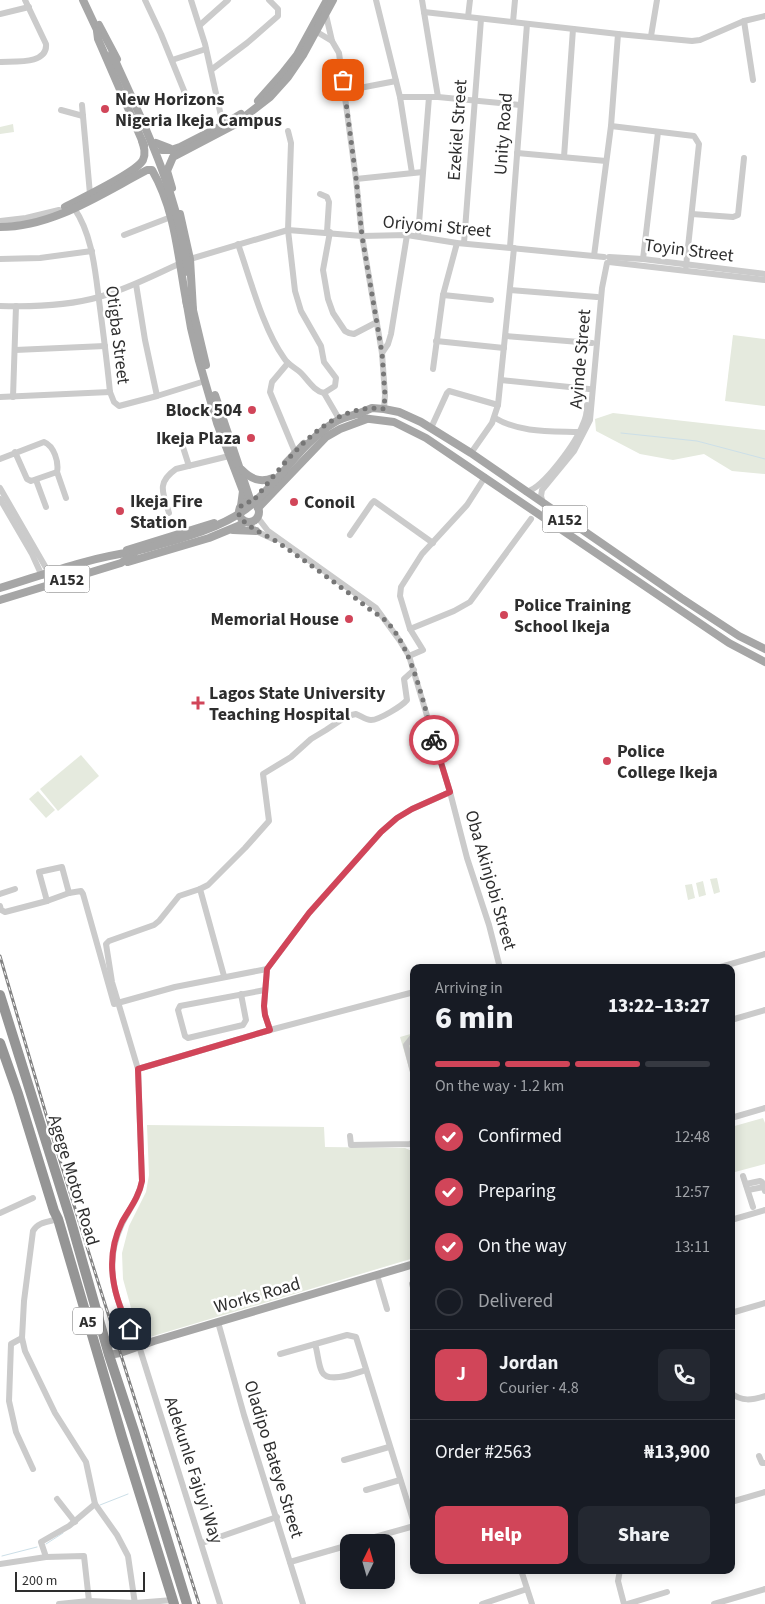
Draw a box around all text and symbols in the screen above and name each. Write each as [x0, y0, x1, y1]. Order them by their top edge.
pin [322, 59, 364, 101]
icon: bag [329, 66, 357, 94]
street label: Ezekiel Street [441, 79, 474, 182]
place label: New Horizons Nigeria Ikeja Campus [115, 87, 282, 133]
street label: Unity Road [488, 92, 519, 176]
marker: New Horizons Nigeria Ikeja Campus [99, 103, 111, 115]
street label: Oriyomi Street [382, 209, 492, 244]
street label: Toyin Street [643, 233, 735, 268]
street label: Otigba Street [99, 284, 136, 386]
street label: Ayinde Street [564, 308, 597, 410]
place label: Block 504 [166, 398, 242, 423]
marker: Block 504 [246, 404, 258, 416]
place label: Ikeja Plaza [156, 426, 241, 451]
marker: Ikeja Plaza [245, 432, 257, 444]
place label: Ikeja Fire Station [130, 489, 203, 535]
place label: Conoil [304, 490, 355, 515]
marker: Conoil [288, 496, 300, 508]
marker: Ikeja Fire Station [114, 505, 126, 517]
road number: A152 [542, 506, 588, 532]
road number: A152 [44, 566, 90, 592]
place label: Police Training School Ikeja [514, 593, 631, 639]
place label: Memorial House [211, 607, 339, 632]
marker: Police Training School Ikeja [498, 609, 510, 621]
marker: Memorial House [343, 613, 355, 625]
place label: Lagos State University Teaching Hospital [209, 681, 386, 727]
marker: Lagos State University Teaching Hospital [191, 696, 205, 710]
courier [409, 715, 459, 765]
icon: bike [420, 726, 448, 754]
place label: Police College Ikeja [617, 739, 718, 785]
marker: Police College Ikeja [601, 755, 613, 767]
street label: Oba Akinjobi Street [459, 807, 522, 953]
text: Arriving in [435, 977, 503, 999]
text: 13:22–13:27 [608, 993, 710, 1020]
text: 6 min [435, 995, 514, 1041]
text: On the way · 1.2 km [435, 1075, 564, 1097]
street label: Agege Motor Road [42, 1112, 105, 1249]
icon: check [435, 1123, 463, 1151]
text: Confirmed [478, 1123, 562, 1150]
text: 12:48 [674, 1126, 710, 1148]
icon: check [435, 1178, 463, 1206]
text: Preparing [478, 1178, 556, 1205]
text: 12:57 [674, 1181, 710, 1203]
icon: check [435, 1233, 463, 1261]
text: On the way [478, 1233, 567, 1260]
text: 13:11 [674, 1236, 710, 1258]
street label: Works Road [211, 1271, 303, 1320]
text: Delivered [478, 1288, 553, 1315]
road number: A5 [73, 1308, 103, 1334]
pin [109, 1308, 151, 1350]
icon: home [116, 1315, 144, 1343]
button: phone [658, 1349, 710, 1401]
text: Jordan [499, 1350, 558, 1377]
text: J [456, 1361, 466, 1388]
street label: Oladipo Bateye Street [238, 1377, 309, 1541]
text: Courier · 4.8 [499, 1377, 579, 1399]
street label: Adekunle Fajuyi Way [158, 1393, 229, 1548]
text: Order #2563 [435, 1439, 532, 1466]
text: ₦13,900 [644, 1439, 710, 1466]
button: Help [435, 1506, 568, 1564]
button: Share [578, 1506, 710, 1564]
north arrow [340, 1534, 395, 1589]
map controls [340, 1534, 395, 1589]
scale bar [15, 1569, 145, 1592]
text: 200 m [22, 1571, 57, 1591]

